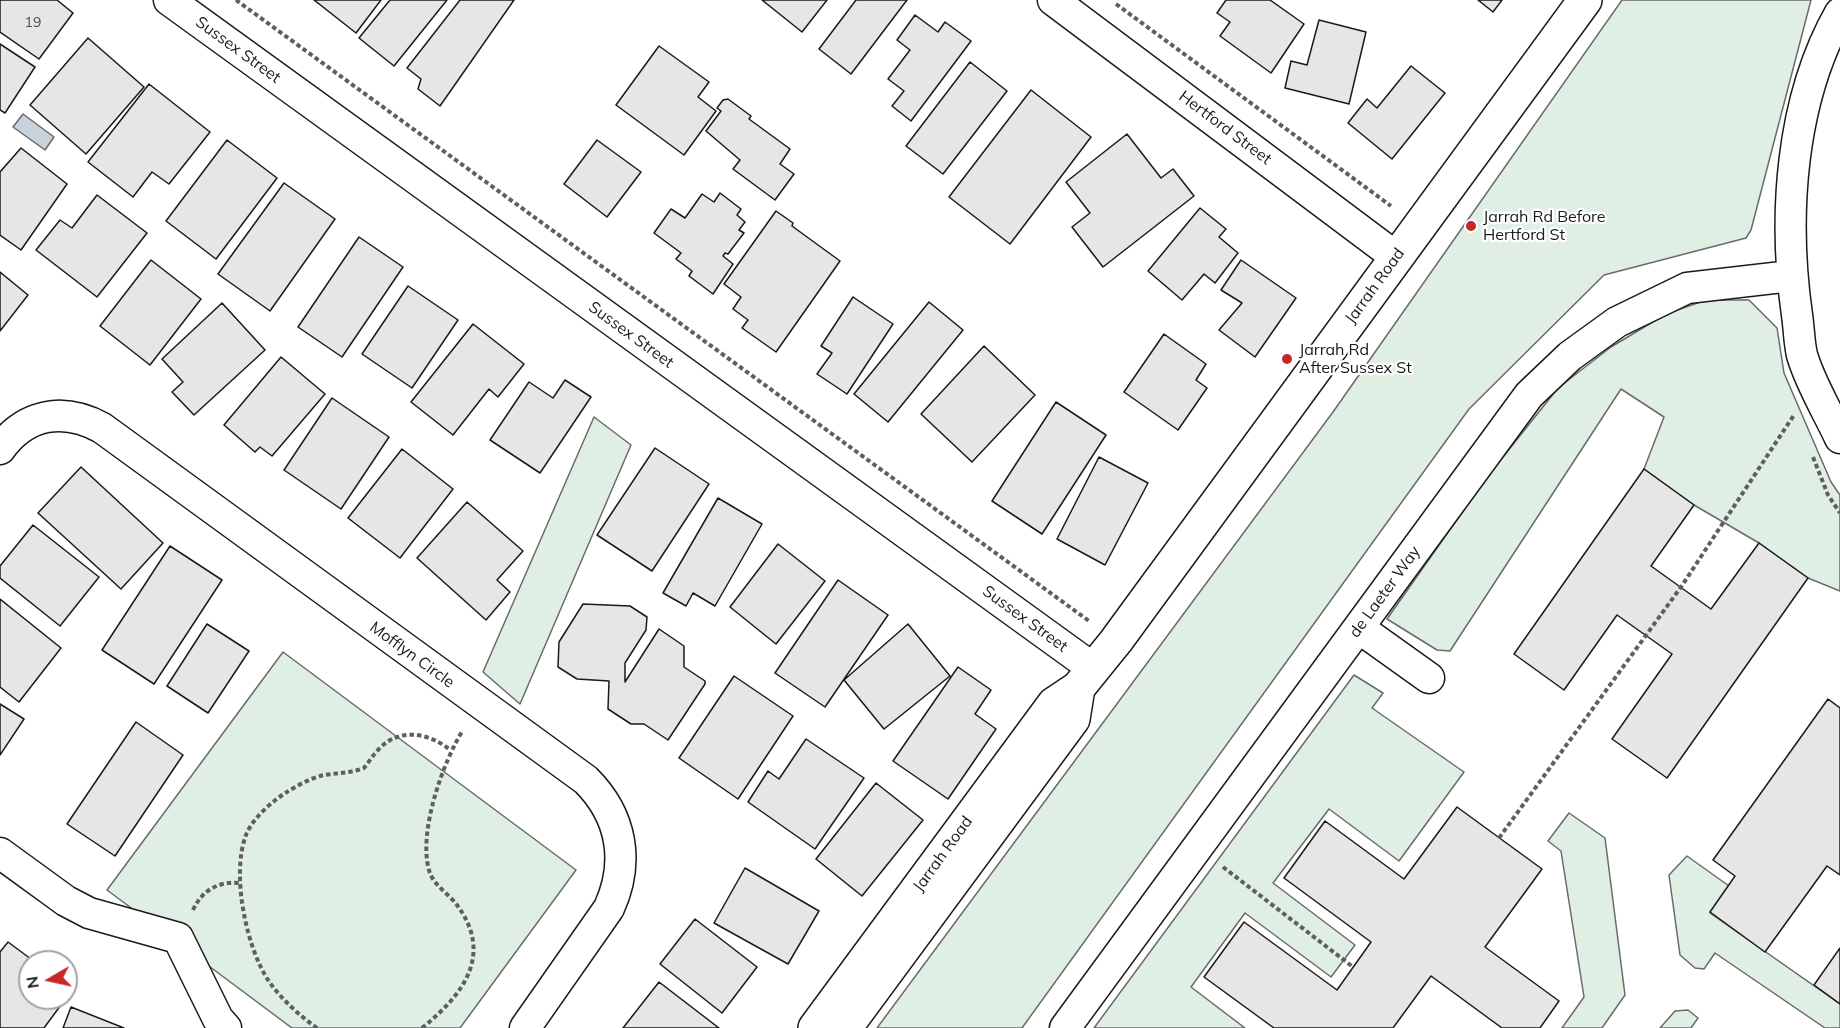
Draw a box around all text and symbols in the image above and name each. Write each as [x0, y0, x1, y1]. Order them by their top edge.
street label: Sussex Street [192, 13, 284, 87]
house number: 19 [25, 15, 41, 31]
street label: Hertford Street [1175, 87, 1275, 169]
place label: Jarrah Rd Before Hertford St [1483, 207, 1606, 245]
marker: Jarrah Rd Before Hertford St [1464, 219, 1478, 233]
street label: Jarrah Road [1341, 244, 1409, 328]
street label: Sussex Street [585, 298, 677, 372]
place label: Jarrah Rd After Sussex St [1299, 340, 1412, 378]
marker: Jarrah Rd After Sussex St [1280, 352, 1294, 366]
street label: de Laeter Way [1345, 542, 1425, 642]
street label: Sussex Street [979, 582, 1071, 656]
street label: Mofflyn Circle [366, 618, 458, 692]
street label: Jarrah Road [909, 812, 977, 896]
north arrow [18, 950, 78, 1010]
text: N [21, 975, 43, 990]

